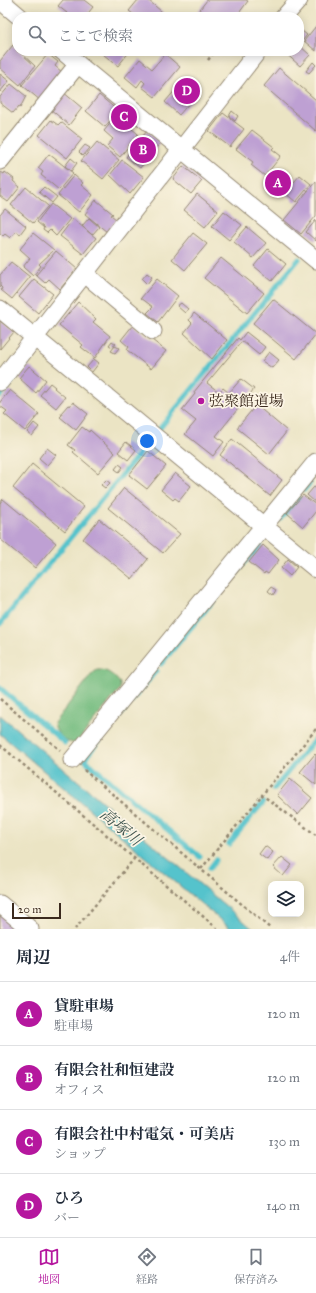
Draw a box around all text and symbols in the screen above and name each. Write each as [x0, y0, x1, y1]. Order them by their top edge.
search box [12, 12, 304, 56]
icon: search [26, 23, 48, 45]
text: ここで検索 [58, 27, 133, 45]
pin: D [174, 76, 200, 106]
pin: C [111, 102, 137, 132]
pin: B [130, 135, 156, 165]
pin: A [265, 168, 291, 198]
place label: 弦聚館道場 [209, 392, 284, 410]
marker: 弦聚館道場 [196, 396, 206, 406]
your location [137, 431, 157, 451]
water label: 高塚川 [97, 804, 147, 851]
map controls [268, 881, 304, 917]
button: layers [268, 881, 304, 917]
scale bar [12, 901, 61, 920]
text: 20 m [18, 903, 41, 916]
text: 周辺 [16, 947, 50, 968]
text: 4件 [280, 949, 300, 965]
text: 貸駐車場 [54, 997, 114, 1015]
text: A [25, 1006, 33, 1022]
text: 120 m [267, 1006, 300, 1022]
text: 駐車場 [54, 1018, 93, 1034]
text: 有限会社和恒建設 [54, 1061, 174, 1079]
text: B [25, 1070, 33, 1086]
text: 120 m [267, 1070, 300, 1086]
text: オフィス [54, 1082, 105, 1098]
text: 有限会社中村電気・可美店 [54, 1125, 234, 1143]
text: C [25, 1134, 33, 1150]
text: 130 m [268, 1134, 300, 1150]
text: ショップ [54, 1146, 106, 1162]
text: ひろ [54, 1189, 84, 1207]
text: D [24, 1198, 34, 1214]
text: 140 m [266, 1198, 300, 1214]
text: バー [54, 1210, 80, 1226]
tab: 地図 [38, 1246, 60, 1286]
tab: 経路 [136, 1246, 158, 1286]
tab: 保存済み [234, 1246, 278, 1286]

